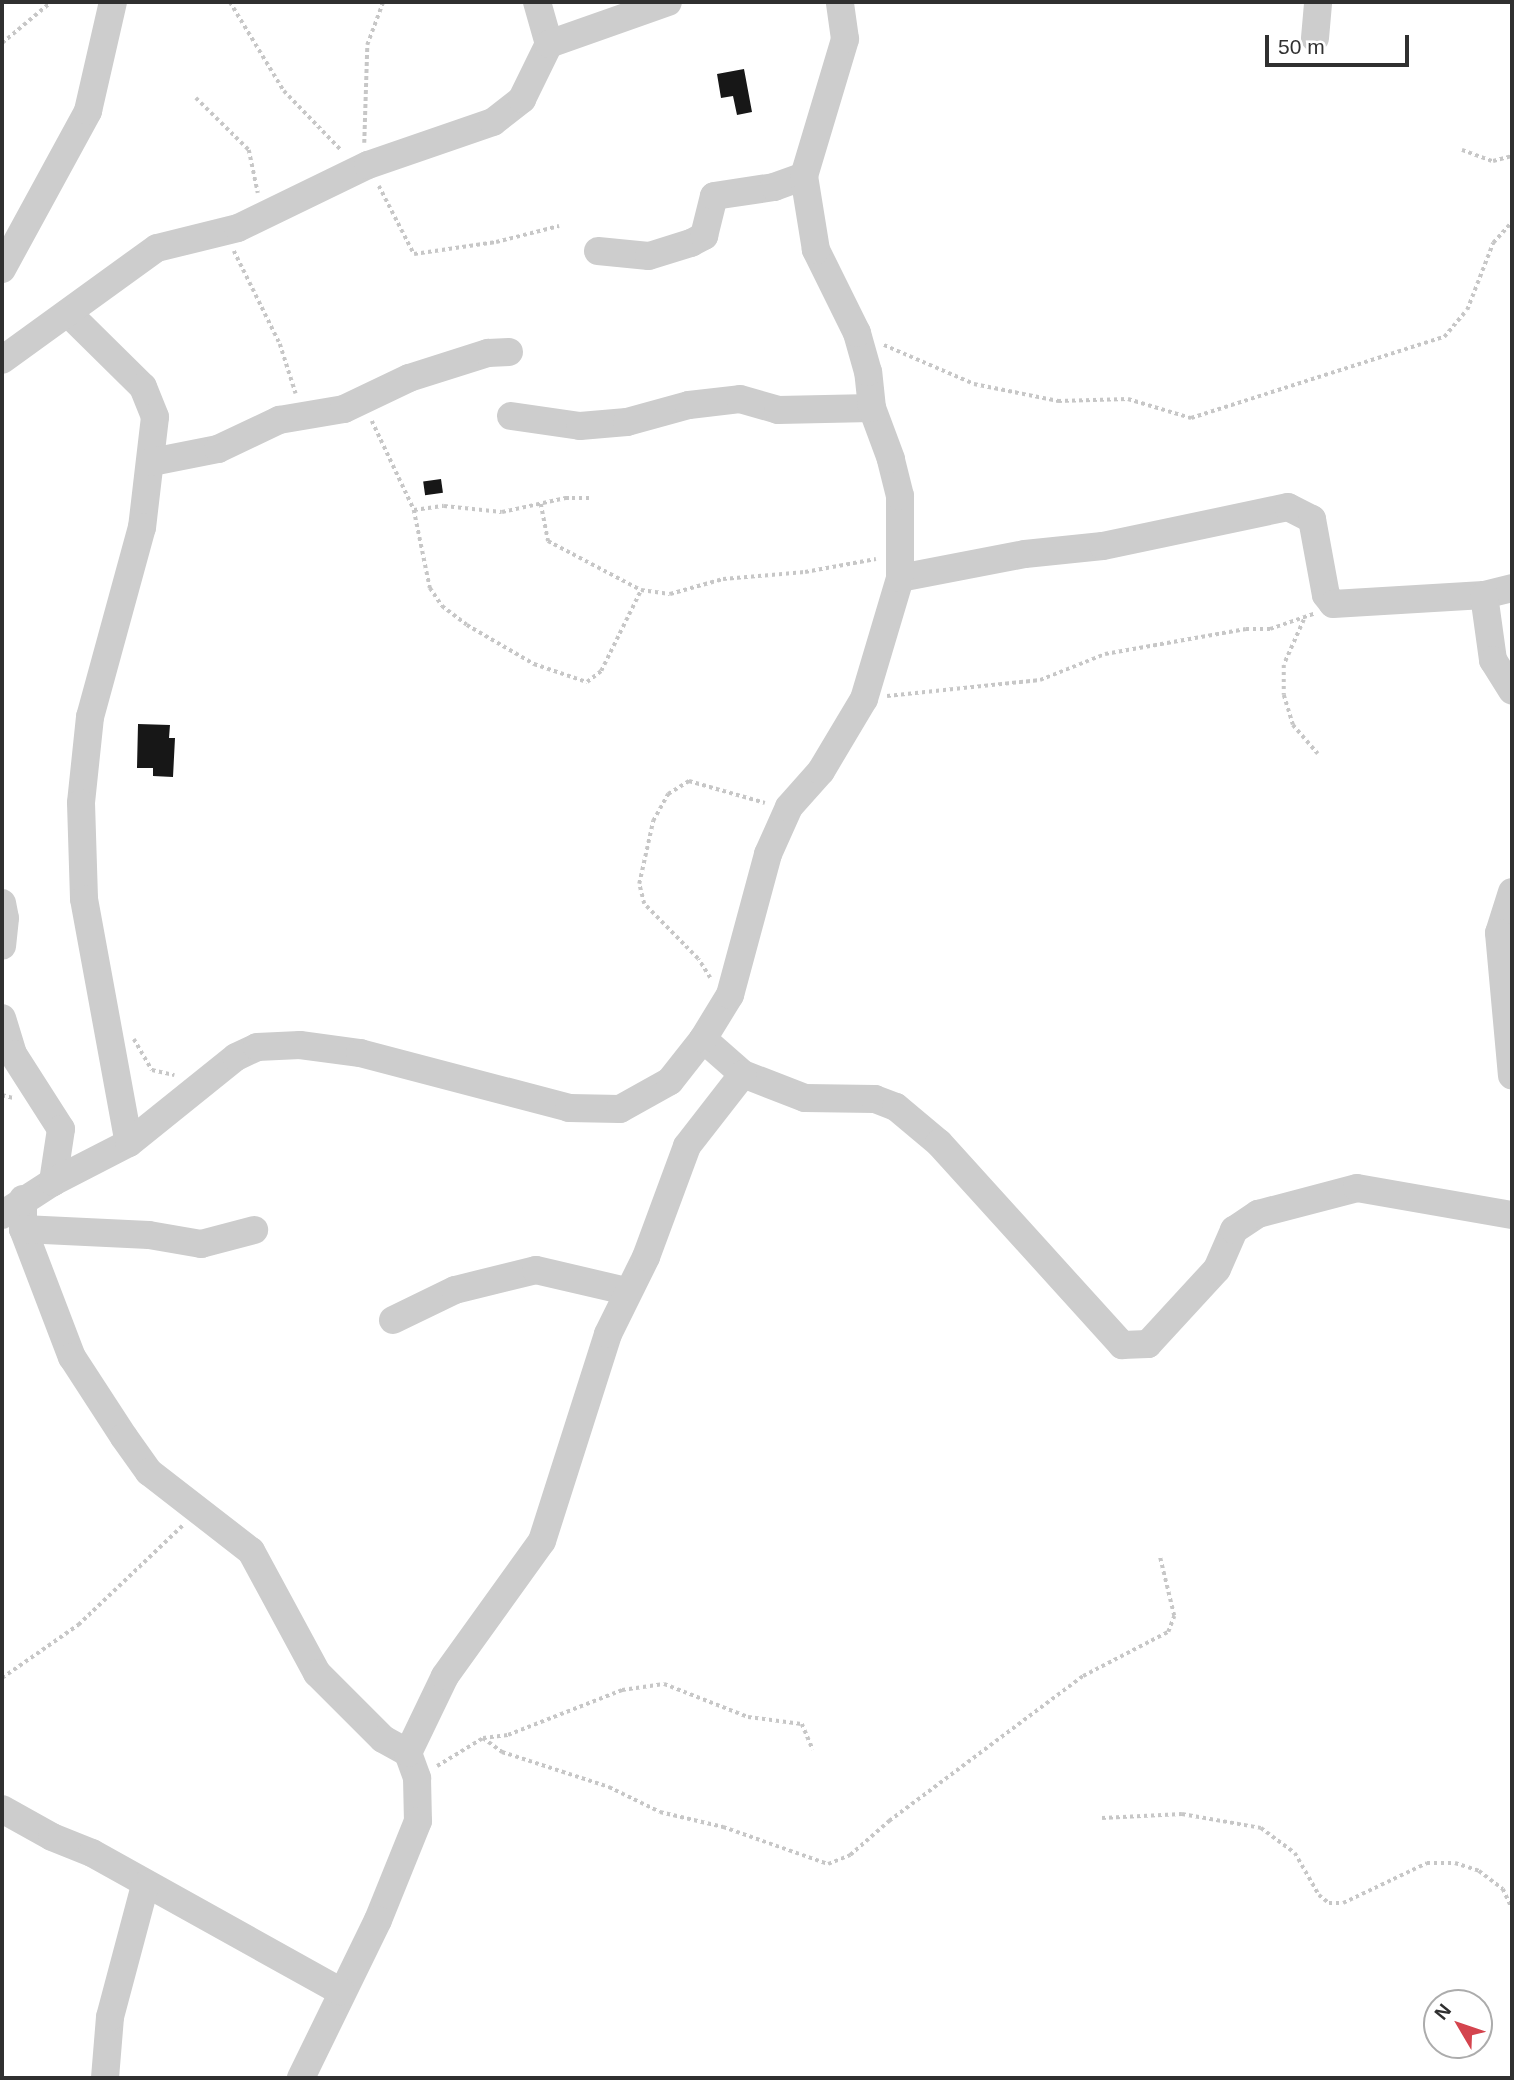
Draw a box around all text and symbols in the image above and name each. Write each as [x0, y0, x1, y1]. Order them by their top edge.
scale bar [1269, 21, 1412, 65]
text: 50 m [1278, 35, 1325, 58]
north arrow [1423, 1989, 1493, 2059]
text: N [1430, 2000, 1455, 2024]

